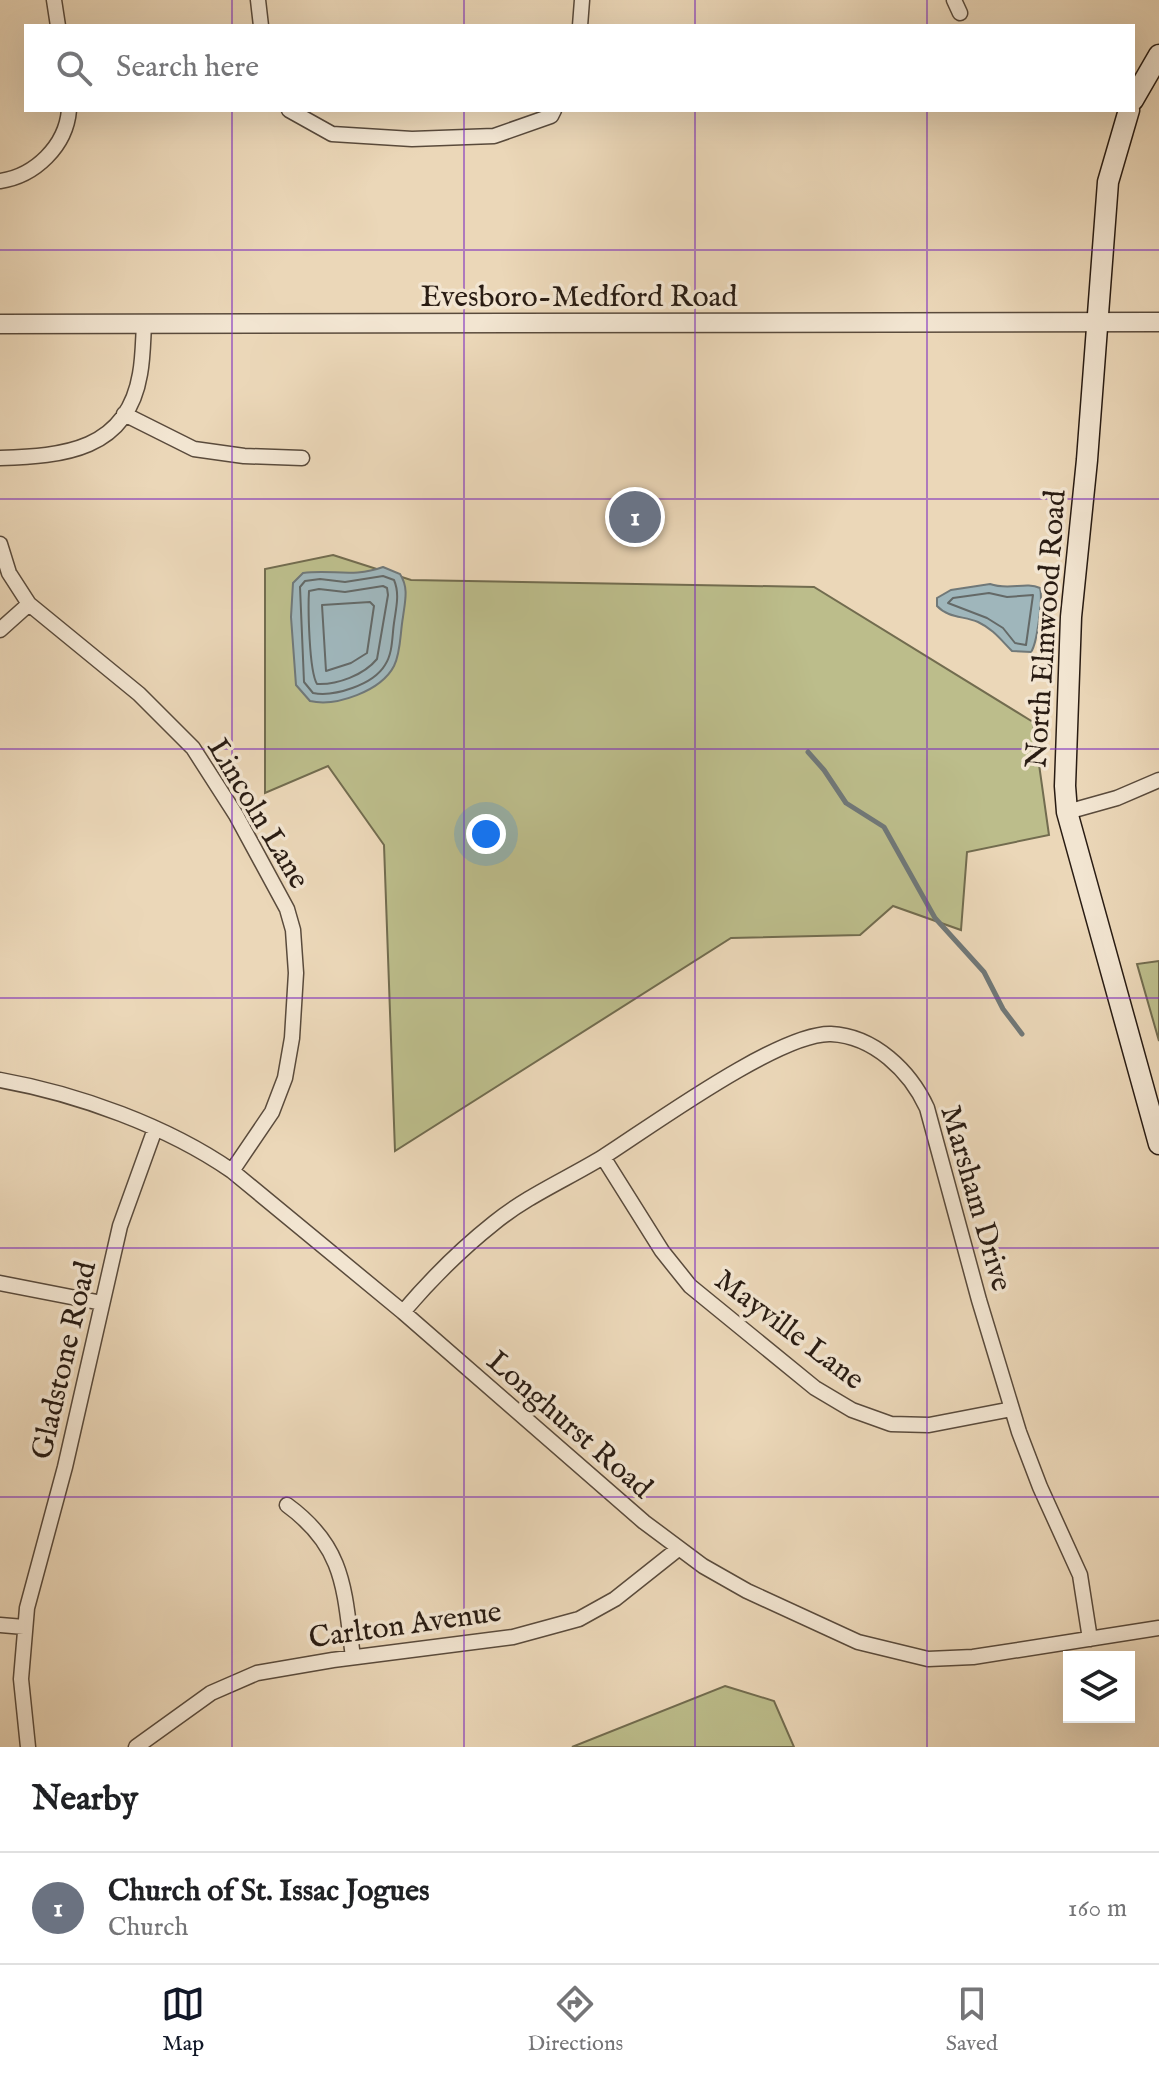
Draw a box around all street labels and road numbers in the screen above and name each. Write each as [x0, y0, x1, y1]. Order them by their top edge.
street label: Evesboro-Medford Road [420, 279, 739, 317]
street label: North Elmwood Road [1018, 488, 1076, 770]
street label: Lincoln Lane [197, 732, 317, 896]
street label: Marsham Drive [930, 1101, 1020, 1296]
street label: Gladstone Road [24, 1257, 106, 1463]
street label: Mayville Lane [706, 1262, 871, 1399]
street label: Longhurst Road [478, 1343, 660, 1509]
street label: Carlton Avenue [307, 1594, 504, 1658]

